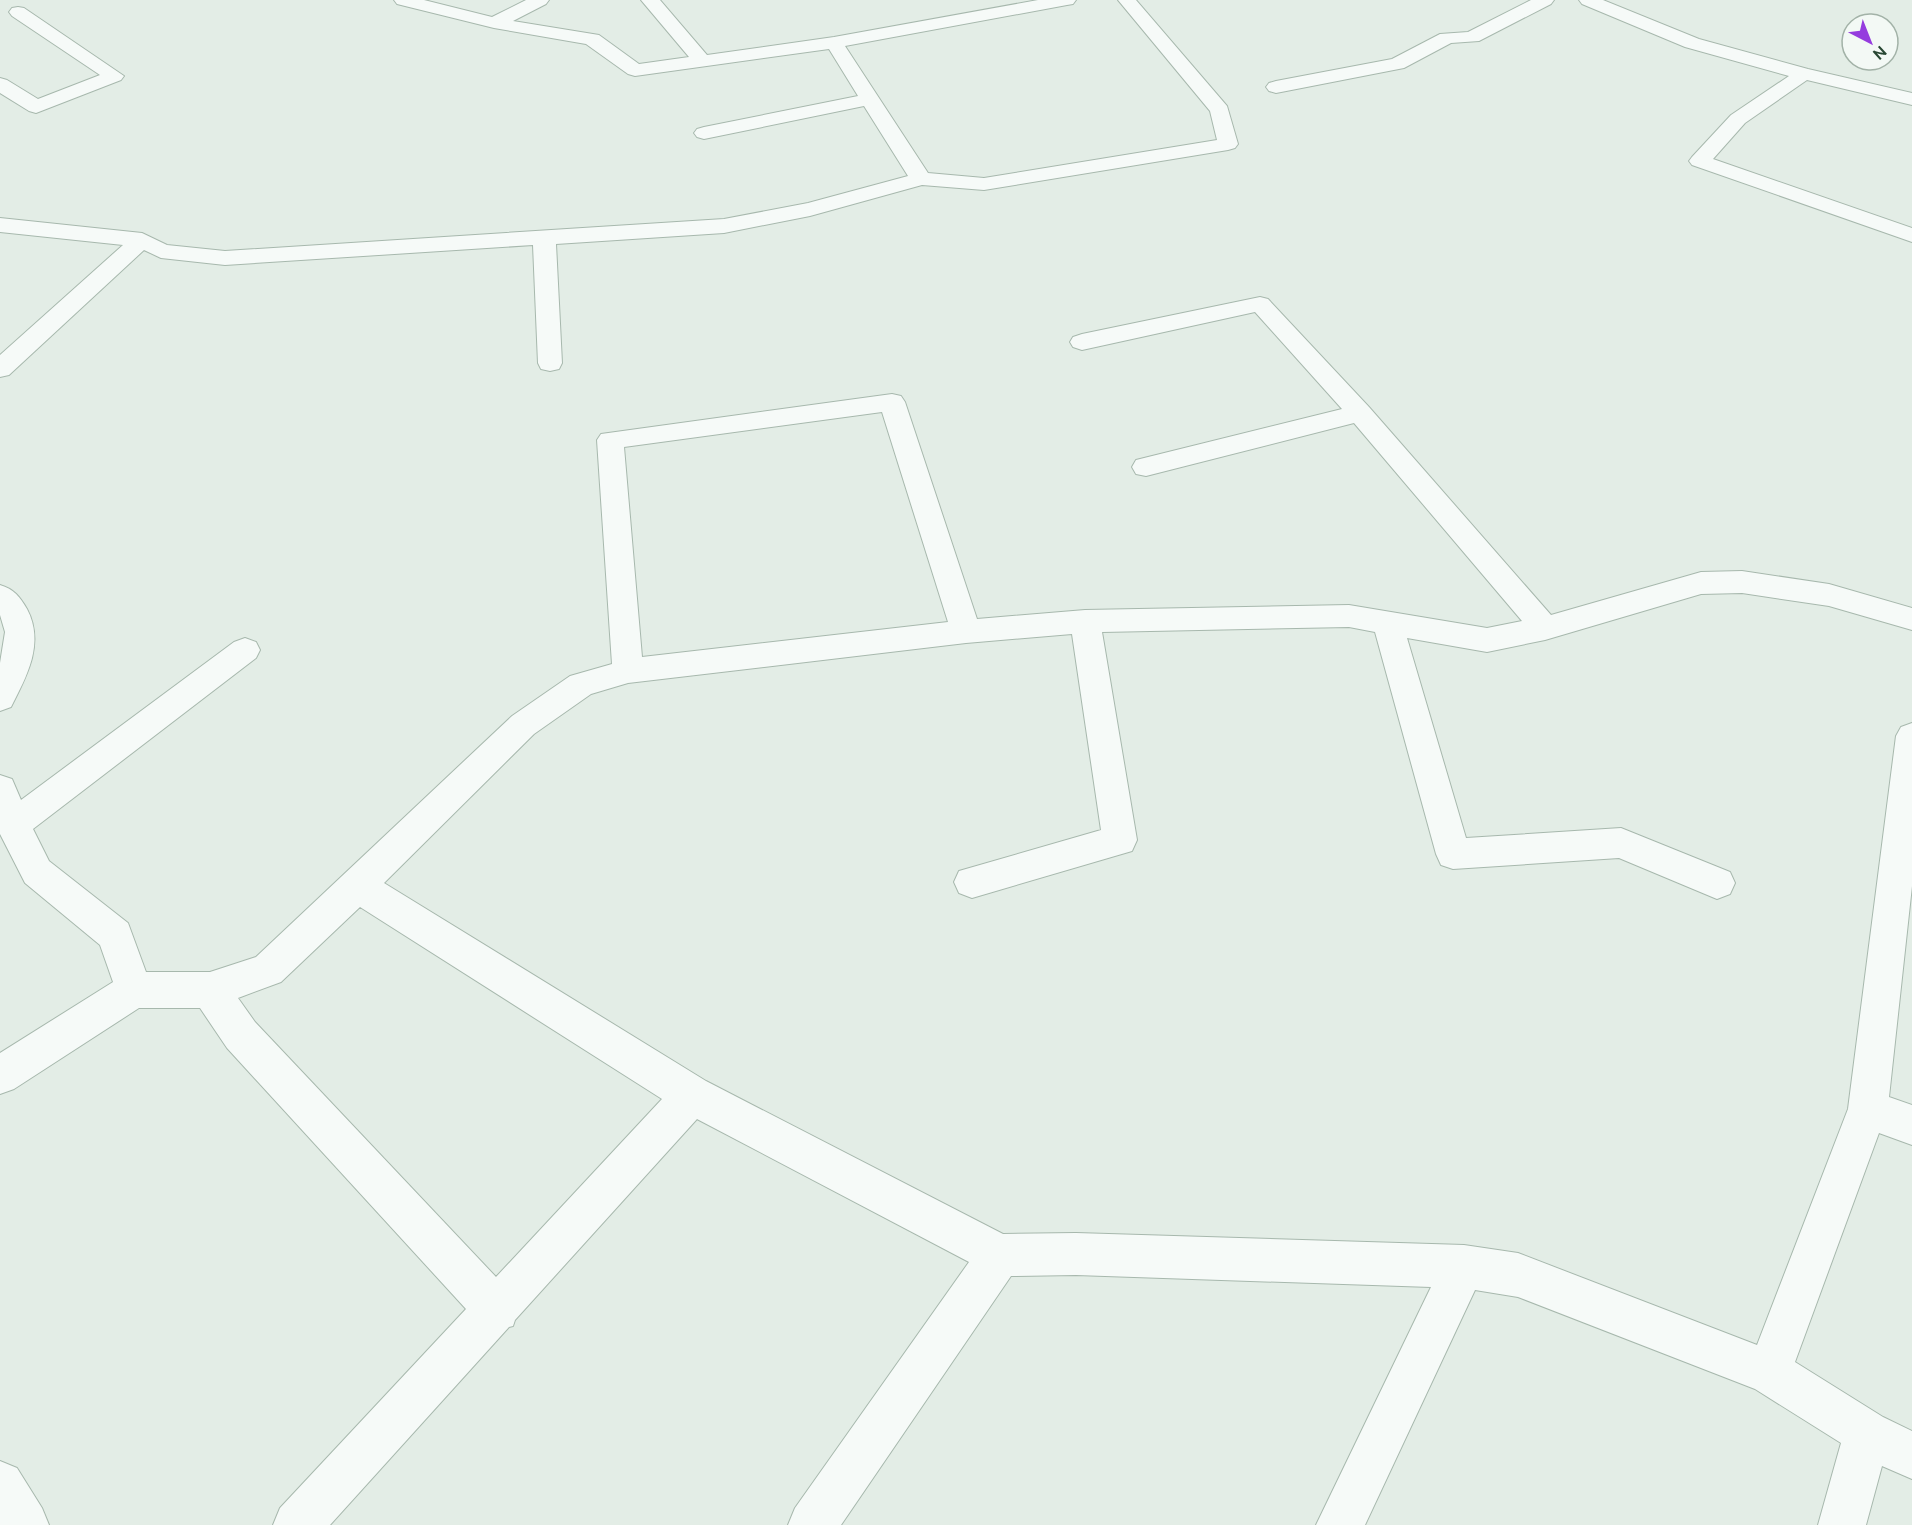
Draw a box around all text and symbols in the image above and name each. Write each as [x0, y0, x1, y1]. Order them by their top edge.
north arrow [1840, 12, 1900, 72]
text: N [1870, 42, 1890, 64]

